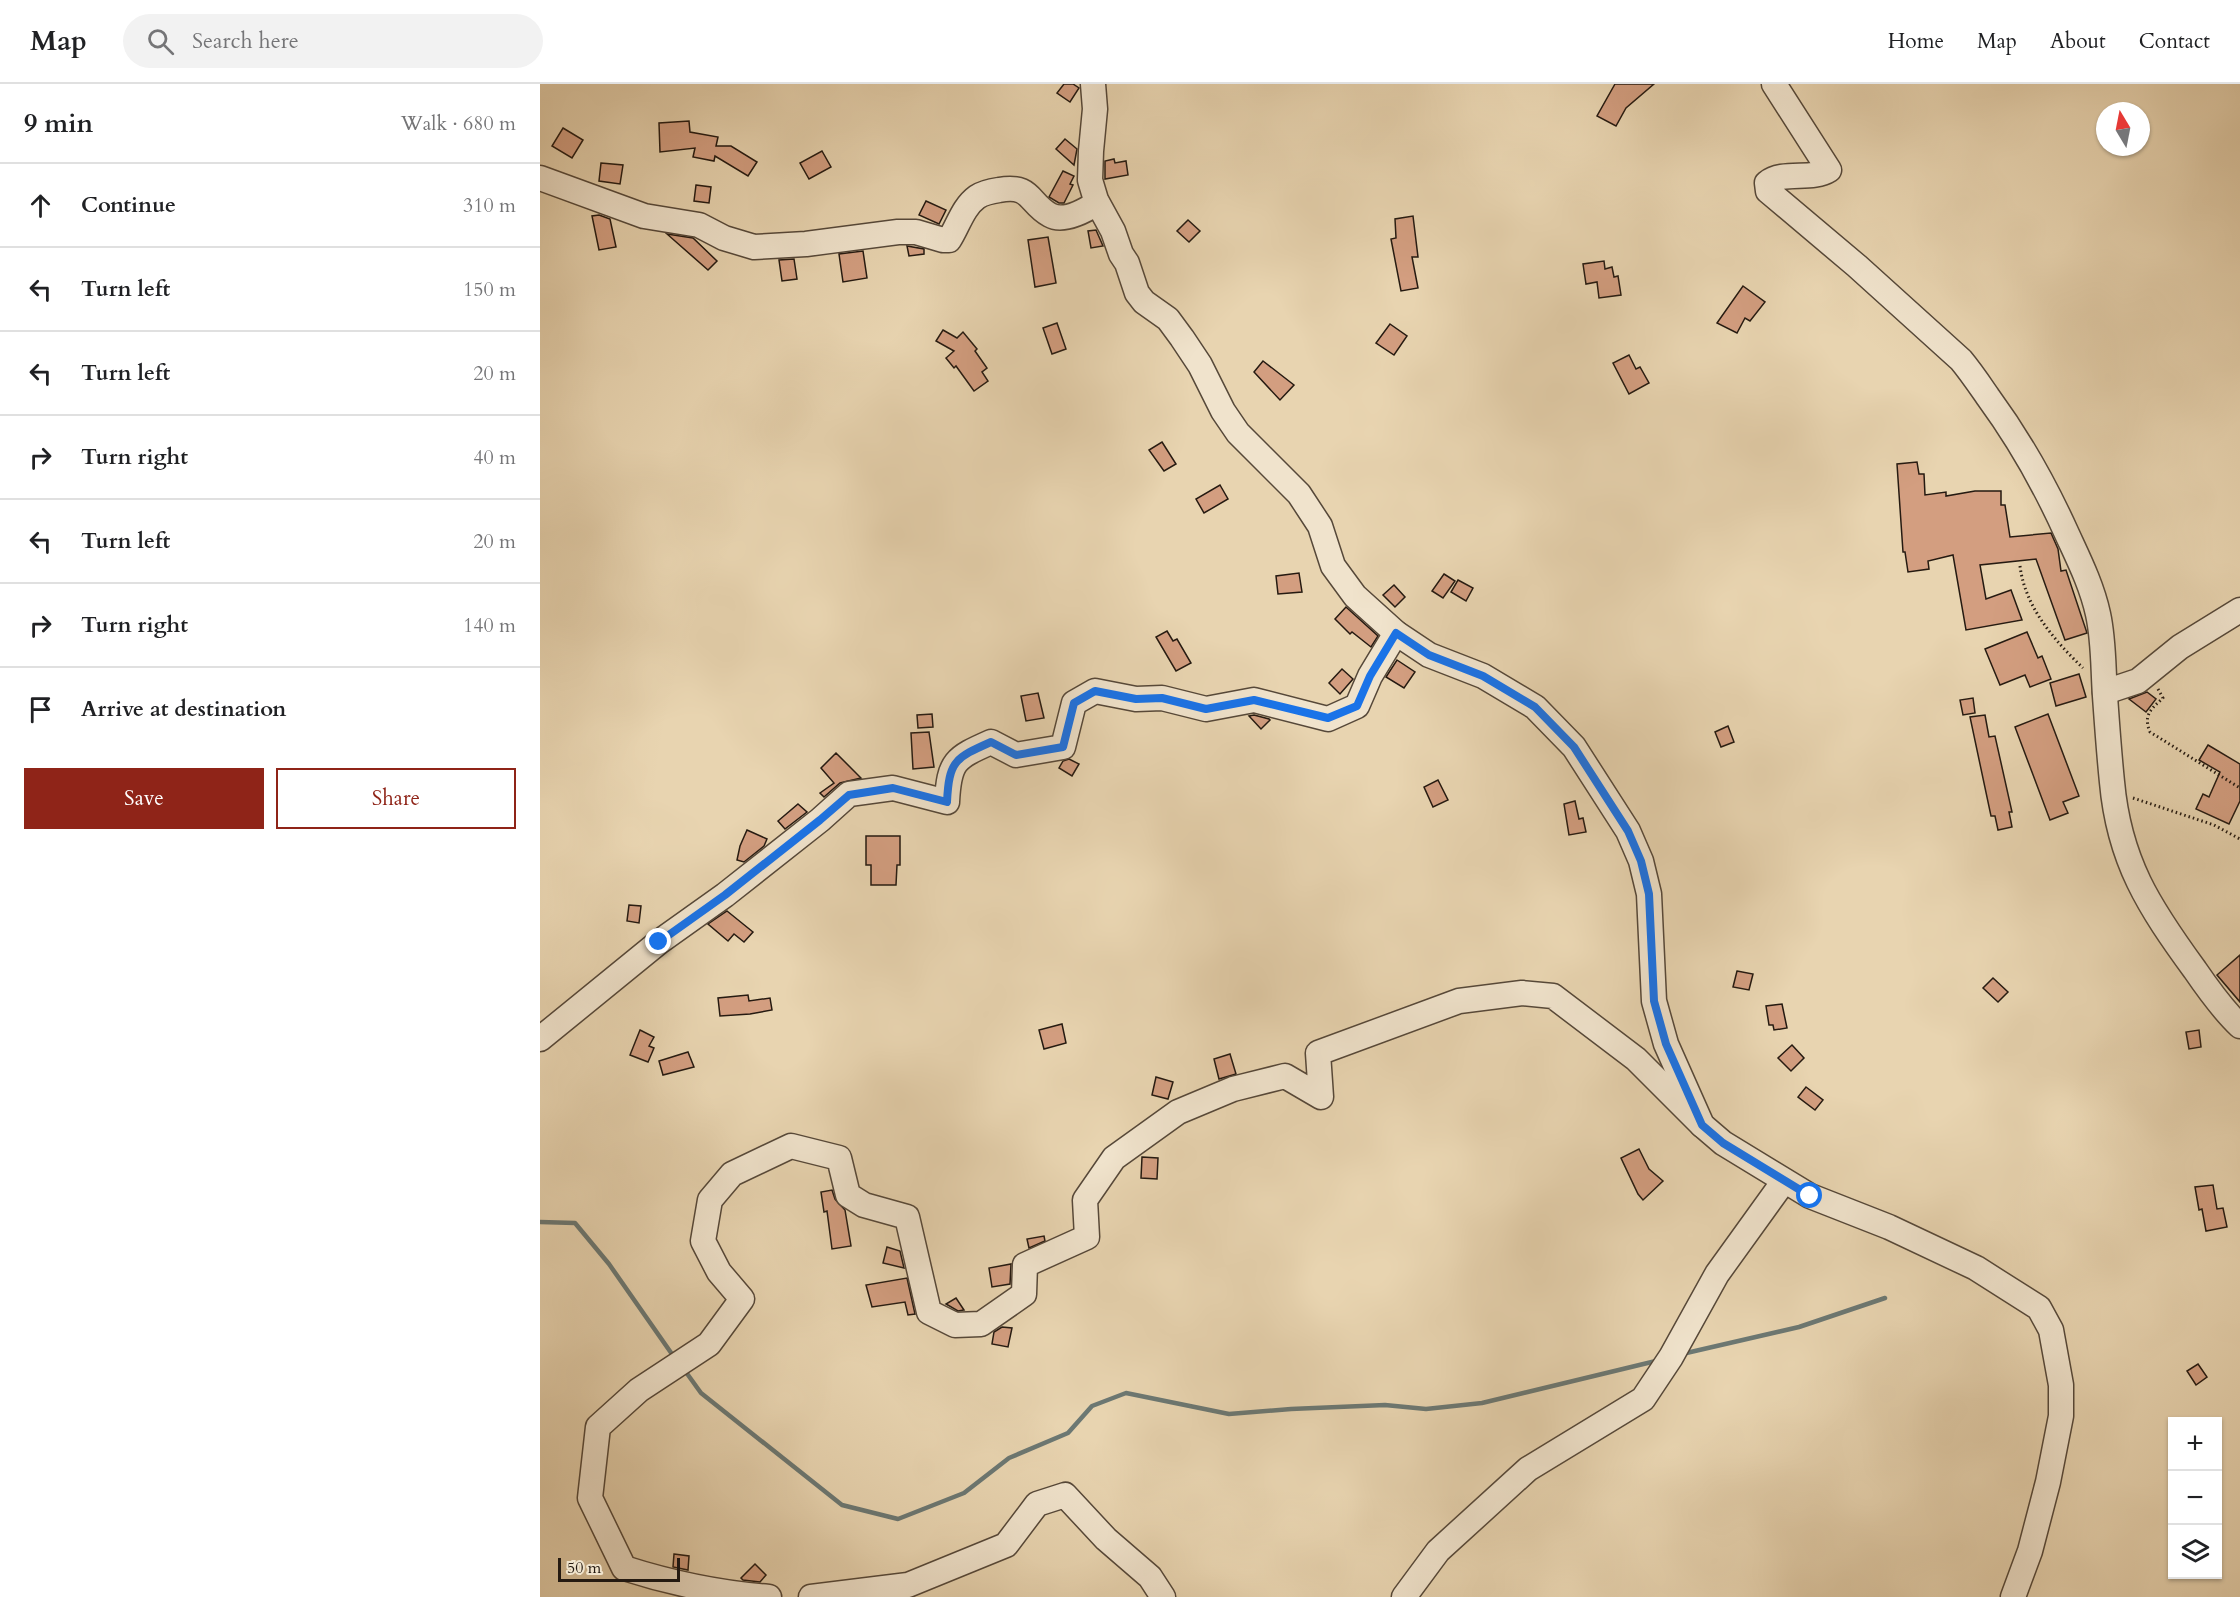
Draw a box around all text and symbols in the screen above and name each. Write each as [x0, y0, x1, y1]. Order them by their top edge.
search box [123, 14, 543, 68]
text: Map [30, 22, 87, 60]
icon: search [144, 25, 177, 58]
text: Search here [192, 26, 299, 56]
text: Home [1888, 27, 1944, 56]
text: Map [1977, 27, 2017, 56]
text: About [2050, 27, 2106, 56]
text: Contact [2139, 27, 2210, 56]
north arrow [2096, 102, 2150, 156]
text: 9 min [24, 106, 93, 141]
text: Walk · 680 m [401, 110, 516, 137]
icon: ahead [24, 189, 57, 222]
text: Continue [81, 190, 176, 220]
text: 310 m [463, 192, 516, 219]
icon: left [24, 273, 57, 306]
text: Turn left [81, 274, 170, 304]
text: 150 m [463, 276, 516, 303]
icon: left [24, 357, 57, 390]
text: Turn left [81, 358, 170, 388]
text: 20 m [473, 360, 516, 387]
icon: right [24, 441, 57, 474]
text: Turn right [81, 442, 188, 472]
text: 40 m [473, 444, 516, 471]
icon: left [24, 525, 57, 558]
text: Turn left [81, 526, 170, 556]
text: 20 m [473, 528, 516, 555]
icon: right [24, 609, 57, 642]
text: Turn right [81, 610, 188, 640]
text: 140 m [463, 612, 516, 639]
icon: arrive [24, 693, 57, 726]
text: Arrive at destination [81, 694, 286, 724]
button: Save [24, 768, 264, 829]
button: Share [276, 768, 516, 829]
route end [645, 928, 671, 954]
route start [1796, 1182, 1822, 1208]
map controls [2168, 1417, 2222, 1579]
button: + [2168, 1417, 2222, 1471]
button: − [2168, 1471, 2222, 1525]
button: layers [2168, 1525, 2222, 1579]
scale bar [558, 1555, 680, 1582]
text: 50 m [567, 1557, 601, 1579]

